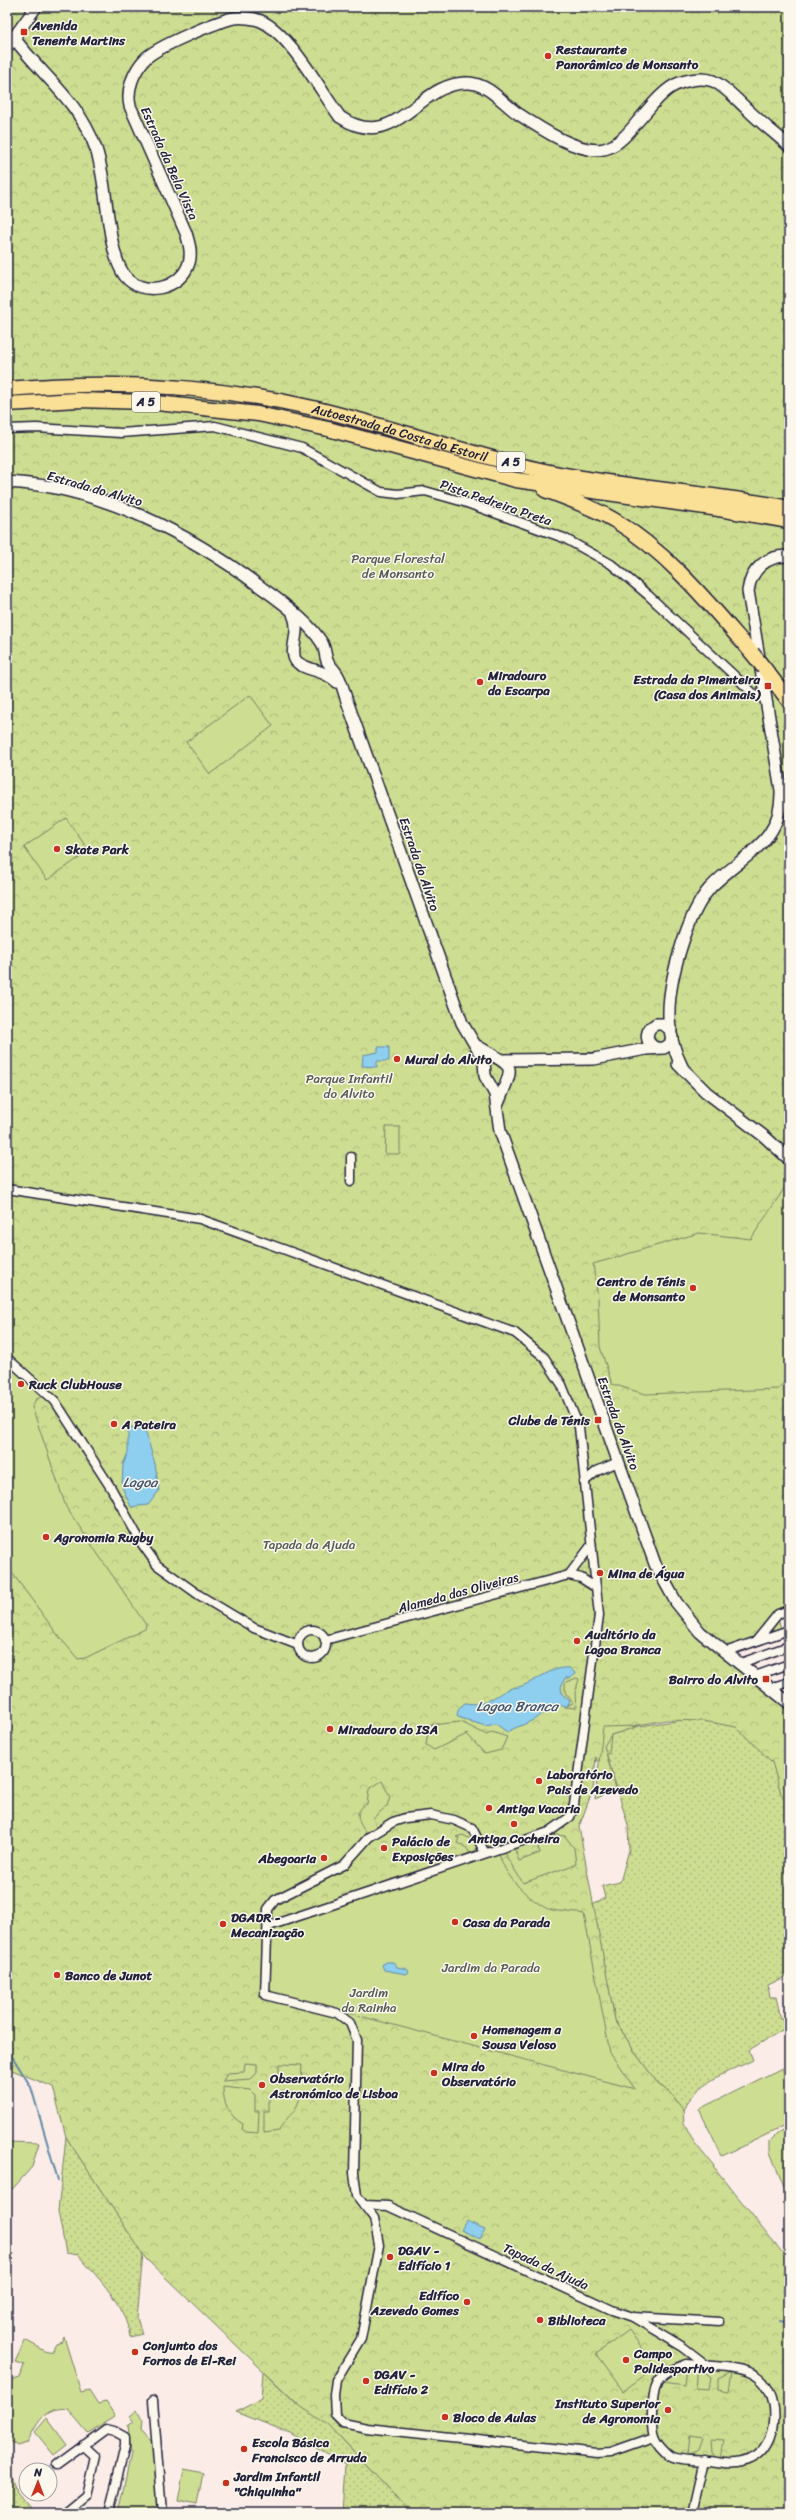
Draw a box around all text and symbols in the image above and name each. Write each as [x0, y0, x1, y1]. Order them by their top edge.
place label: Avenida Tenente Martins [31, 14, 126, 52]
marker: Avenida Tenente Martins [19, 27, 29, 37]
place label: Restaurante Panorâmico de Monsanto [555, 38, 699, 76]
marker: Restaurante Panorâmico de Monsanto [543, 51, 553, 61]
street label: Estrada da Bela Vista [134, 103, 205, 224]
road number: A 5 [132, 392, 160, 412]
street label: Autoestrada da Costa do Estoril [308, 397, 491, 468]
road number: A 5 [497, 452, 525, 472]
street label: Estrada do Alvito [44, 464, 146, 513]
street label: Pista Pedreira Preta [437, 473, 555, 533]
park label: Parque Florestal de Monsanto [351, 547, 445, 585]
place label: Miradouro da Escarpa [487, 664, 550, 702]
place label: Estrada da Pimenteira (Casa dos Animais) [633, 668, 761, 706]
marker: Miradouro da Escarpa [475, 677, 485, 687]
marker: Estrada da Pimenteira (Casa dos Animais) [763, 681, 773, 691]
street label: Estrada do Alvito [393, 814, 447, 915]
place label: Skate Park [64, 838, 130, 861]
marker: Skate Park [52, 844, 62, 854]
place label: Mural do Alvito [404, 1048, 492, 1071]
marker: Mural do Alvito [392, 1054, 402, 1064]
park label: Parque Infantil do Alvito [306, 1067, 393, 1105]
place label: Centro de Ténis de Monsanto [596, 1270, 686, 1308]
marker: Centro de Ténis de Monsanto [688, 1283, 698, 1293]
place label: Ruck ClubHouse [28, 1373, 122, 1396]
street label: Estrada do Alvito [591, 1373, 646, 1474]
marker: Ruck ClubHouse [16, 1379, 26, 1389]
place label: Clube de Ténis [507, 1409, 591, 1432]
place label: A Pateira [121, 1413, 177, 1436]
marker: Clube de Ténis [593, 1415, 603, 1425]
marker: A Pateira [109, 1419, 119, 1429]
water label: Lagoa [123, 1470, 159, 1495]
place label: Agronomia Rugby [53, 1526, 155, 1549]
marker: Agronomia Rugby [41, 1532, 51, 1542]
park label: Tapada da Ajuda [263, 1533, 356, 1556]
place label: Mina de Água [607, 1562, 685, 1585]
street label: Alameda das Oliveiras [394, 1565, 521, 1620]
marker: Mina de Água [595, 1568, 605, 1578]
place label: Auditório da Lagoa Branca [584, 1623, 661, 1661]
marker: Auditório da Lagoa Branca [572, 1636, 582, 1646]
place label: Bairro do Alvito [669, 1668, 759, 1691]
marker: Bairro do Alvito [761, 1674, 771, 1684]
water label: Lagoa Branca [476, 1694, 560, 1719]
place label: Miradouro do ISA [337, 1718, 438, 1741]
marker: Miradouro do ISA [325, 1724, 335, 1734]
place label: Laboratório Pais de Azevedo [547, 1763, 639, 1801]
marker: Laboratório Pais de Azevedo [534, 1776, 544, 1786]
place label: Antiga Vacaria [496, 1797, 581, 1820]
marker: Antiga Vacaria [484, 1803, 494, 1813]
marker: Antiga Cocheira [509, 1819, 519, 1829]
place label: Antiga Cocheira [467, 1827, 560, 1850]
place label: Palácio de Exposições [392, 1830, 455, 1868]
marker: Palácio de Exposições [379, 1843, 389, 1853]
place label: Abegoaria [258, 1847, 316, 1870]
marker: Abegoaria [319, 1853, 329, 1863]
place label: DGADR - Mecanização [230, 1906, 305, 1944]
place label: Casa da Parada [462, 1911, 550, 1934]
marker: Casa da Parada [450, 1917, 460, 1927]
marker: DGADR - Mecanização [218, 1919, 228, 1929]
park label: Jardim da Parada [441, 1956, 541, 1979]
place label: Banco de Junot [65, 1964, 152, 1987]
marker: Banco de Junot [52, 1970, 62, 1980]
park label: Jardim da Rainha [341, 1981, 397, 2019]
place label: Homenagem a Sousa Veloso [481, 2018, 562, 2056]
marker: Homenagem a Sousa Veloso [469, 2031, 479, 2041]
place label: Mira do Observatório [441, 2055, 516, 2093]
place label: Observatório Astronómico de Lisboa [269, 2067, 398, 2105]
marker: Mira do Observatório [429, 2068, 439, 2078]
marker: Observatório Astronómico de Lisboa [257, 2080, 267, 2090]
street label: Tapada da Ajuda [499, 2236, 593, 2297]
place label: DGAV - Edifício 1 [398, 2239, 451, 2277]
marker: DGAV - Edifício 1 [385, 2252, 395, 2262]
place label: Edifíco Azevedo Gomes [370, 2284, 460, 2322]
marker: Edifíco Azevedo Gomes [462, 2297, 472, 2307]
place label: Biblioteca [548, 2309, 606, 2332]
marker: Biblioteca [535, 2315, 545, 2325]
place label: Conjunto dos Fornos de El-Rei [142, 2334, 237, 2372]
place label: Campo Polidesportivo [633, 2342, 715, 2380]
marker: Conjunto dos Fornos de El-Rei [130, 2347, 140, 2357]
marker: Campo Polidesportivo [621, 2355, 631, 2365]
place label: DGAV - Edifício 2 [374, 2363, 429, 2401]
marker: DGAV - Edifício 2 [361, 2376, 371, 2386]
place label: Instituto Superior de Agronomia [554, 2392, 662, 2430]
marker: Instituto Superior de Agronomia [663, 2405, 673, 2415]
place label: Bloco de Aulas [453, 2406, 537, 2429]
marker: Bloco de Aulas [440, 2412, 450, 2422]
place label: Escola Básica Francisco de Arruda [251, 2431, 367, 2469]
marker: Escola Básica Francisco de Arruda [239, 2444, 249, 2454]
north arrow [18, 2462, 58, 2502]
text: N [33, 2463, 43, 2482]
place label: Jardim Infantil "Chiquinha" [233, 2465, 321, 2503]
marker: Jardim Infantil "Chiquinha" [221, 2478, 231, 2488]

